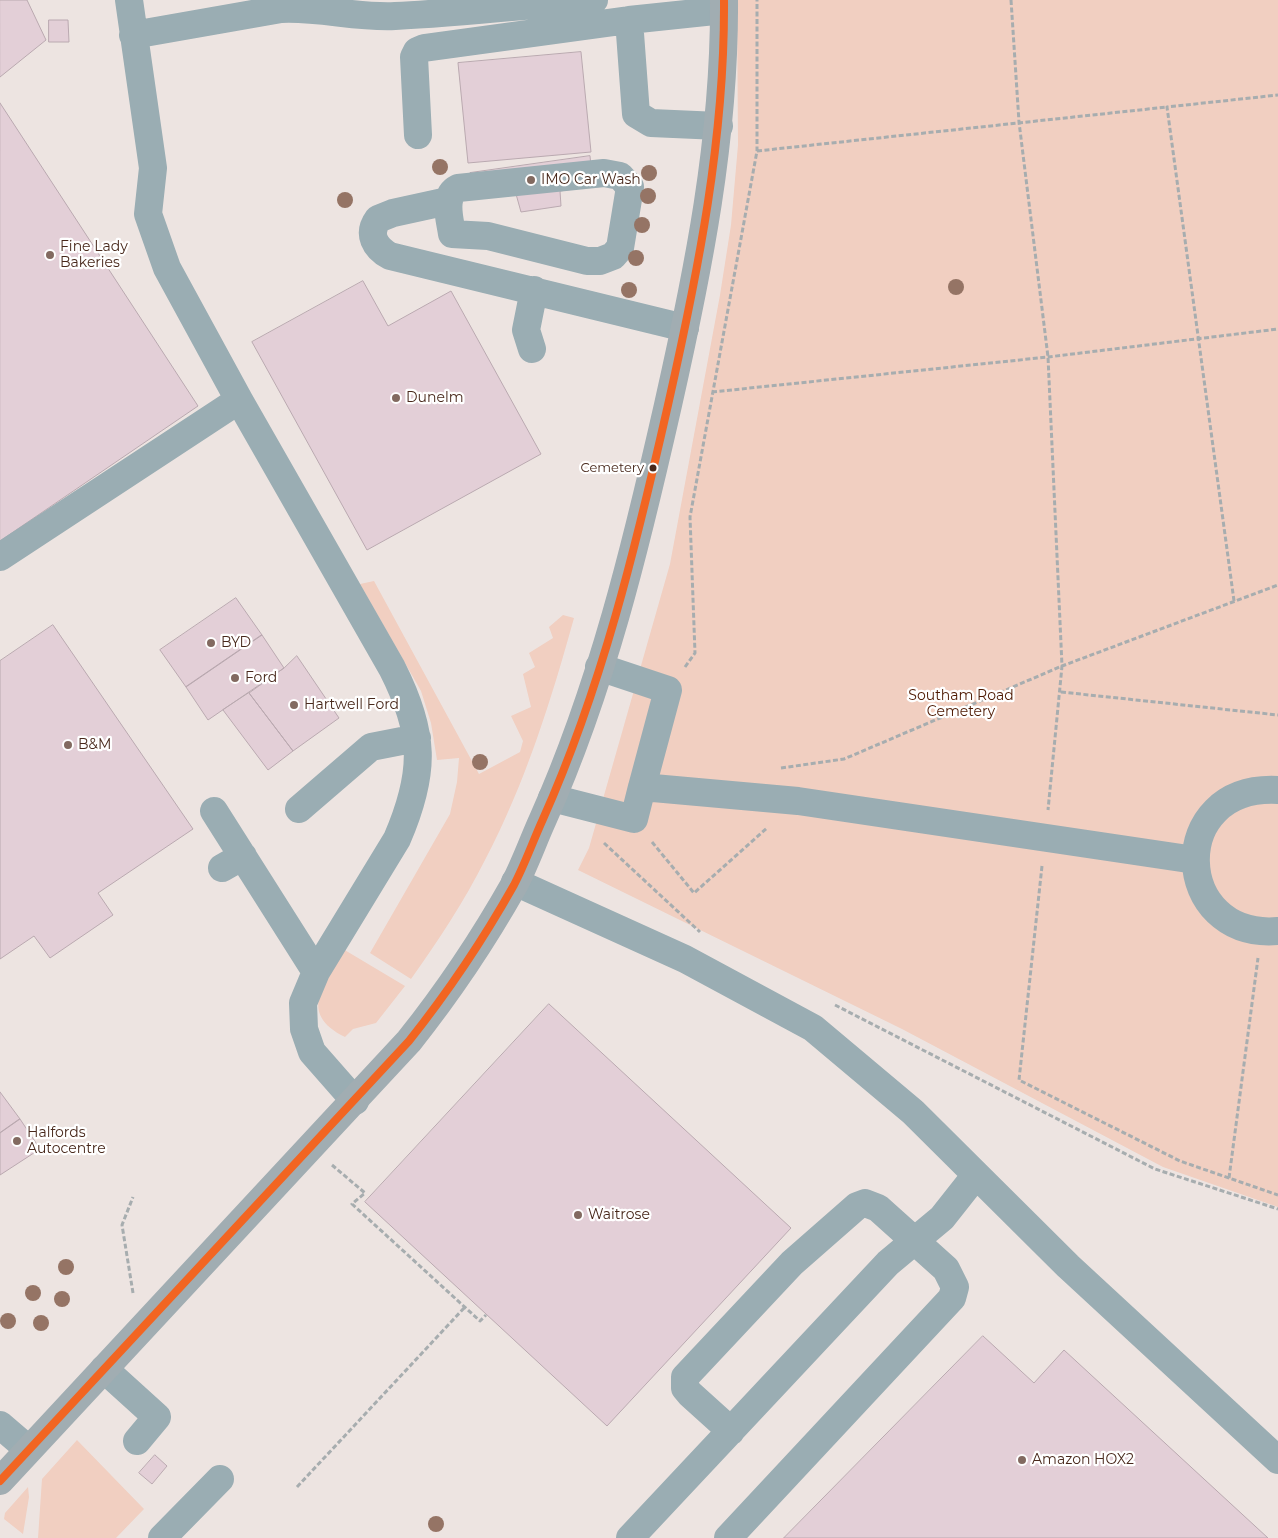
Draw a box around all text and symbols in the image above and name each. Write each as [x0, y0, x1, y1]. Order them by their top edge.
place label: IMO Car Wash [541, 172, 641, 188]
marker: IMO Car Wash [525, 174, 537, 186]
place label: Fine Lady Bakeries [60, 239, 128, 272]
marker: Fine Lady Bakeries [44, 249, 56, 261]
place label: Dunelm [406, 390, 464, 406]
marker: Dunelm [390, 392, 402, 404]
place label: Cemetery [581, 460, 644, 476]
marker: Cemetery [648, 463, 658, 473]
place label: BYD [221, 635, 251, 651]
marker: BYD [205, 637, 217, 649]
place label: Ford [245, 670, 277, 686]
marker: Ford [229, 672, 241, 684]
park label: Southam Road Cemetery [908, 688, 1014, 720]
place label: Hartwell Ford [304, 697, 399, 713]
marker: Hartwell Ford [288, 699, 300, 711]
place label: B&M [78, 737, 111, 753]
marker: B&M [62, 739, 74, 751]
place label: Halfords Autocentre [27, 1125, 106, 1158]
marker: Halfords Autocentre [11, 1135, 23, 1147]
place label: Waitrose [588, 1207, 650, 1223]
marker: Waitrose [572, 1209, 584, 1221]
place label: Amazon HOX2 [1032, 1452, 1134, 1468]
marker: Amazon HOX2 [1016, 1454, 1028, 1466]

